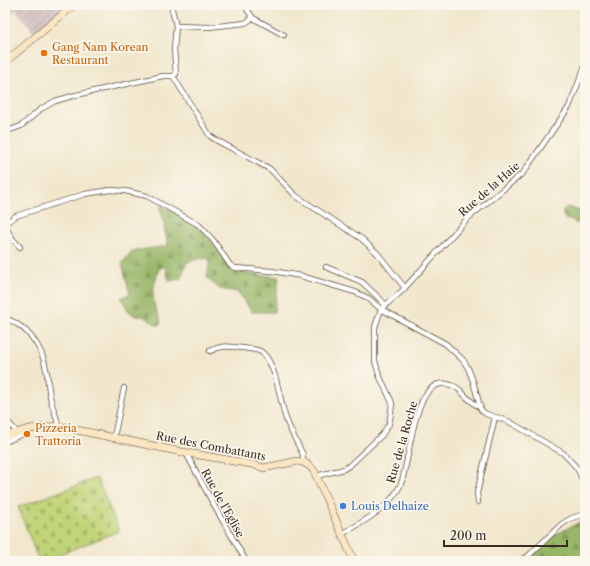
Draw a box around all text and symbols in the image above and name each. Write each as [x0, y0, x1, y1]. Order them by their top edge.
place label: Gang Nam Korean Restaurant [52, 40, 148, 67]
marker: Gang Nam Korean Restaurant [39, 48, 49, 58]
street label: Rue de la Haie [456, 159, 522, 219]
street label: Rue de la Roche [384, 399, 420, 485]
place label: Pizzeria Trattoria [35, 421, 81, 448]
street label: Rue des Combattants [155, 428, 267, 464]
marker: Pizzeria Trattoria [22, 429, 32, 439]
street label: Rue de l'Eglise [198, 466, 248, 540]
place label: Louis Delhaize [351, 499, 429, 513]
marker: Louis Delhaize [338, 501, 348, 511]
scale bar [444, 522, 567, 548]
text: 200 m [450, 528, 487, 543]

